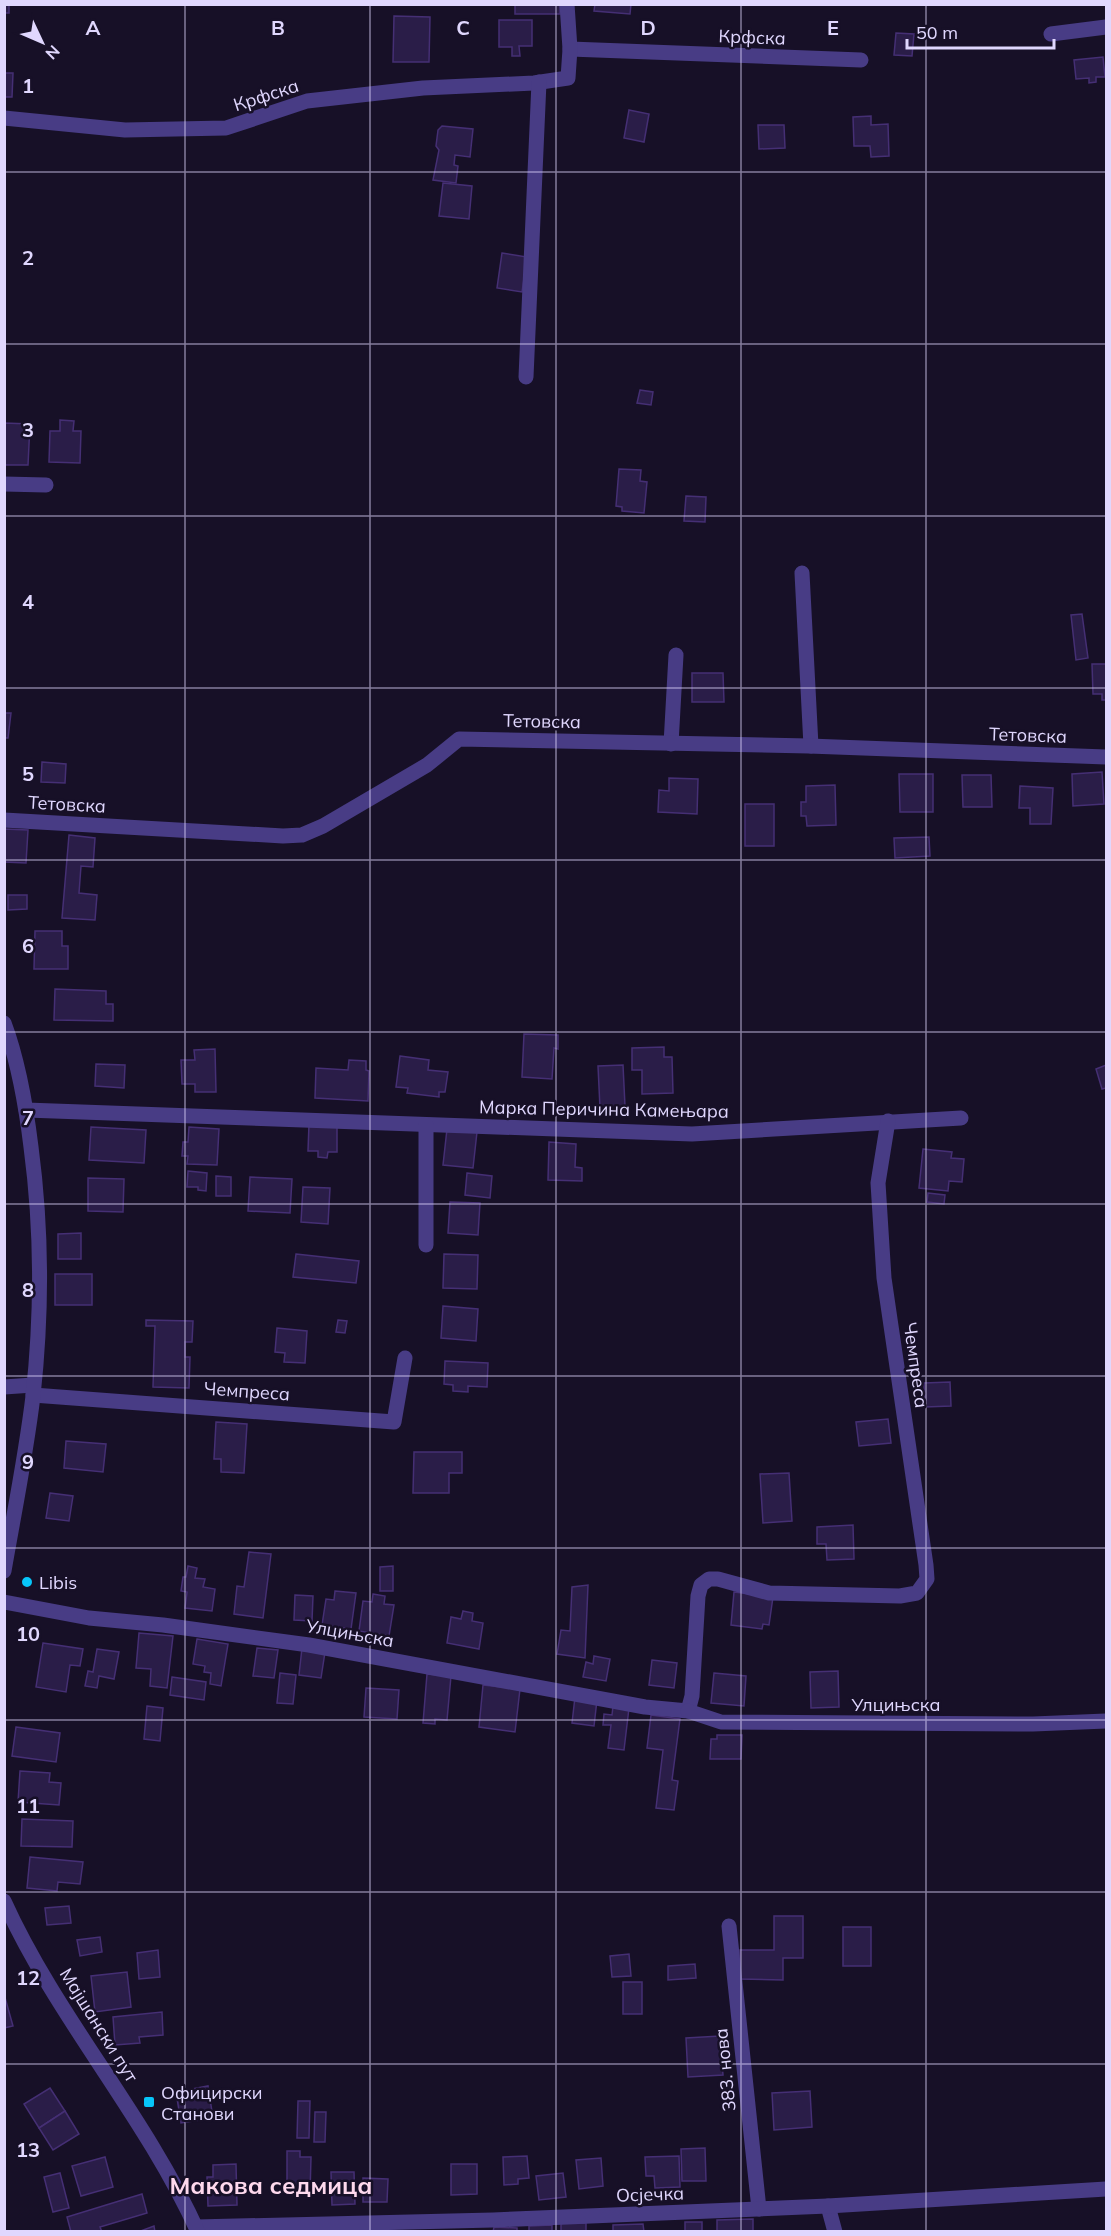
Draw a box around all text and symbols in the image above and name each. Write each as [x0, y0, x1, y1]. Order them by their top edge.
north arrow [12, 12, 72, 72]
scale bar [907, 12, 1054, 50]
text: A [86, 15, 101, 40]
text: B [271, 15, 285, 40]
text: C [456, 15, 470, 40]
text: D [640, 15, 656, 40]
text: E [827, 15, 839, 40]
text: 50 m [916, 21, 958, 44]
street label: Крфска [718, 24, 786, 50]
text: N [41, 41, 64, 64]
text: 1 [22, 73, 34, 98]
street label: Крфска [230, 74, 302, 116]
text: 2 [22, 245, 34, 270]
text: 3 [22, 417, 34, 442]
text: 4 [22, 589, 34, 614]
street label: Тетовска [503, 709, 581, 733]
street label: Тетовска [989, 722, 1067, 748]
text: 5 [22, 761, 34, 786]
street label: Тетовска [28, 790, 106, 818]
text: 6 [22, 933, 34, 958]
street label: Марка Перичина Камењара [479, 1095, 729, 1123]
text: 7 [22, 1105, 34, 1130]
text: 8 [22, 1277, 34, 1302]
street label: Чемпреса [899, 1321, 933, 1409]
street label: Чемпреса [203, 1377, 291, 1405]
text: 9 [22, 1449, 34, 1474]
place label: Libis [39, 1571, 77, 1594]
marker: Libis [20, 1575, 34, 1589]
street label: Улцињска [303, 1614, 396, 1652]
text: 10 [16, 1621, 40, 1646]
street label: Улцињска [851, 1693, 940, 1716]
text: 11 [16, 1793, 40, 1818]
street label: Мајшански пут [55, 1964, 144, 2087]
text: 12 [16, 1965, 40, 1990]
street label: 383. нова [709, 2027, 741, 2113]
place label: Официрски Станови [161, 2081, 262, 2125]
marker: Официрски Станови [142, 2095, 156, 2109]
text: 13 [16, 2137, 40, 2162]
district label: Макова седмица [169, 2170, 373, 2200]
street label: Осјечка [616, 2181, 684, 2207]

